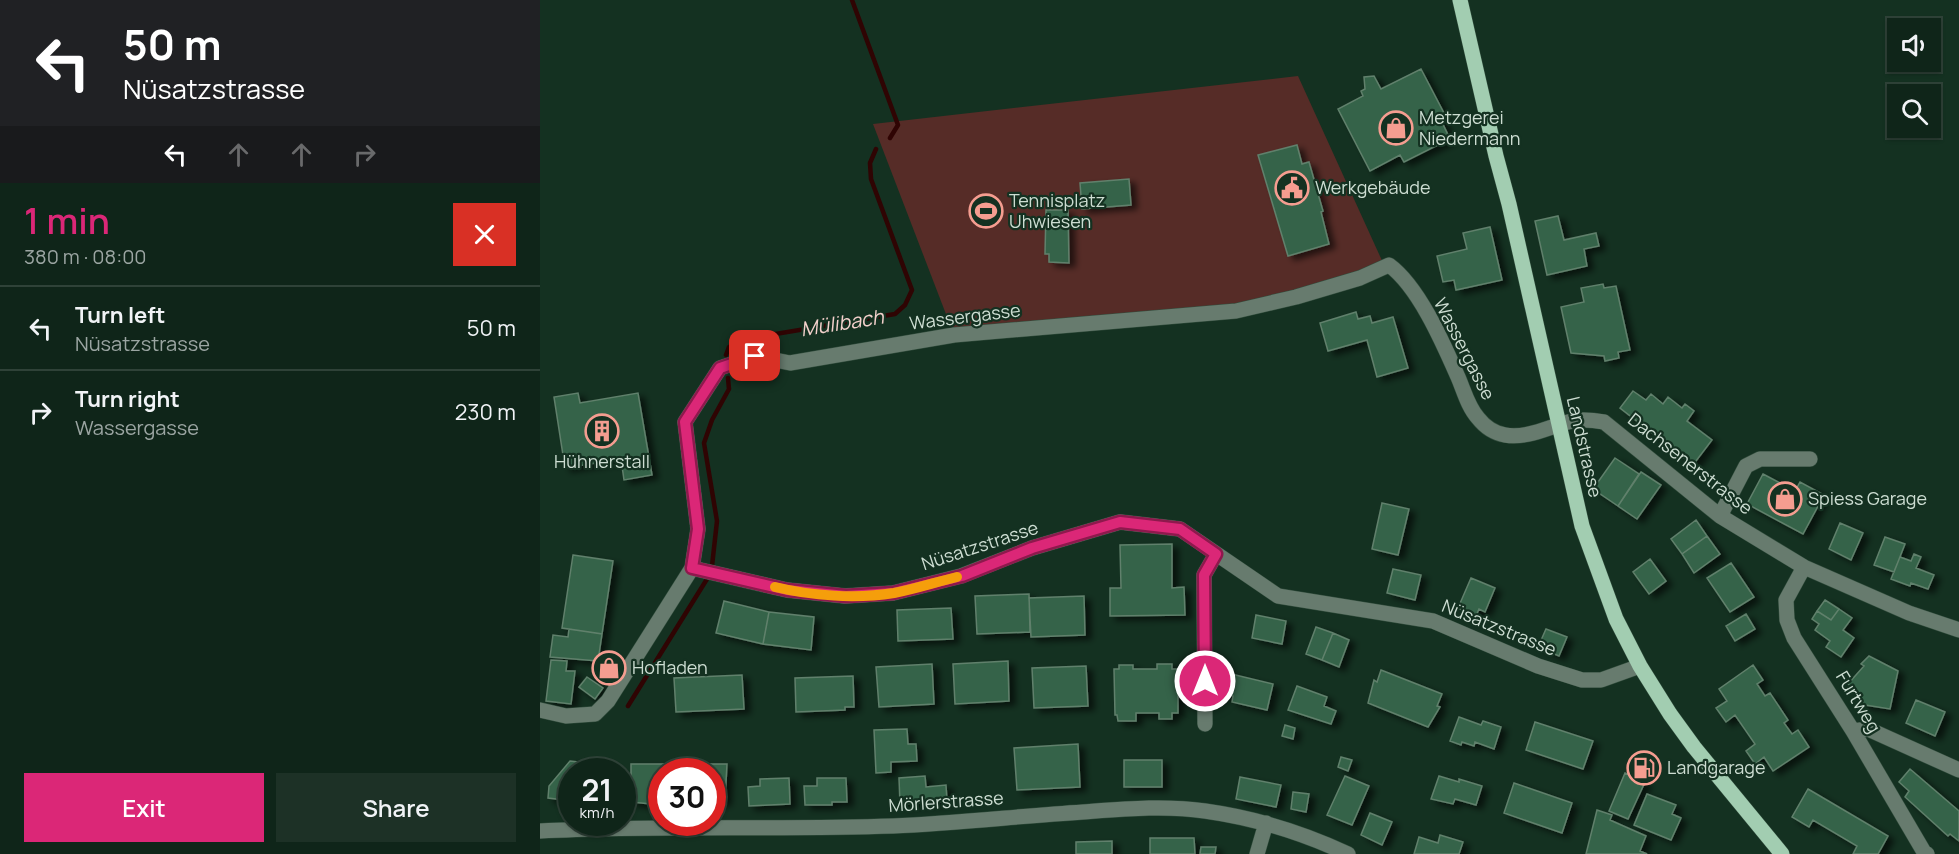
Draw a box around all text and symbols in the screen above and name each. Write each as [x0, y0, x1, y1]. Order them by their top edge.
text: 50 m [123, 15, 221, 73]
map controls [1887, 18, 1941, 138]
button: sound [1887, 18, 1941, 72]
icon: left [24, 24, 102, 102]
text: Nüsatzstrasse [123, 70, 305, 107]
button: search [1887, 84, 1941, 138]
place label: Metzgerei Niedermann [1419, 105, 1520, 150]
shop icon: Metzgerei Niedermann [1378, 110, 1414, 146]
icon: left [159, 138, 192, 171]
icon: ahead [222, 138, 255, 171]
icon: ahead [285, 138, 318, 171]
icon: right [348, 138, 381, 171]
public building icon: Werkgebäude [1274, 170, 1310, 206]
place label: Werkgebäude [1315, 175, 1430, 199]
place label: Tennisplatz Uhwiesen [1009, 188, 1105, 233]
sports icon: Tennisplatz Uhwiesen [968, 193, 1004, 229]
text: 1 min [24, 196, 110, 245]
button: close [453, 203, 516, 266]
text: 380 m · 08:00 [24, 243, 147, 270]
street label: Wassergasse [1429, 293, 1501, 404]
street label: Wassergasse [908, 297, 1022, 335]
text: Turn left [75, 300, 165, 330]
water label: Mülibach [798, 302, 887, 342]
icon: left [24, 312, 57, 345]
text: 50 m [467, 313, 516, 343]
text: Nüsatzstrasse [75, 330, 210, 357]
pin [729, 330, 780, 381]
icon: arrive [738, 339, 771, 372]
text: Turn right [75, 384, 180, 414]
street label: Landstrasse [1562, 394, 1608, 500]
icon: right [24, 396, 57, 429]
text: 230 m [455, 397, 516, 427]
street label: Dachsenerstrasse [1623, 407, 1758, 519]
building icon: Hühnerstall [584, 413, 620, 449]
text: Wassergasse [75, 414, 199, 441]
place label: Hühnerstall [554, 449, 650, 473]
shop icon: Spiess Garage [1767, 481, 1803, 517]
place label: Spiess Garage [1808, 486, 1927, 510]
street label: Nüsatzstrasse [918, 515, 1041, 575]
street label: Nüsatzstrasse [1439, 593, 1560, 661]
position arrow [1173, 649, 1237, 713]
shop icon: Hofladen [591, 650, 627, 686]
place label: Hofladen [632, 655, 708, 679]
street label: Furtweg [1831, 666, 1887, 737]
fuel station icon: Landgarage [1626, 750, 1662, 786]
place label: Landgarage [1667, 755, 1765, 779]
speed limit sign: 30 [648, 758, 726, 836]
text: 21 [581, 769, 613, 810]
button: Exit [24, 773, 264, 842]
button: Share [276, 773, 516, 842]
street label: Mörlerstrasse [888, 785, 1004, 817]
text: km/h [580, 802, 614, 823]

